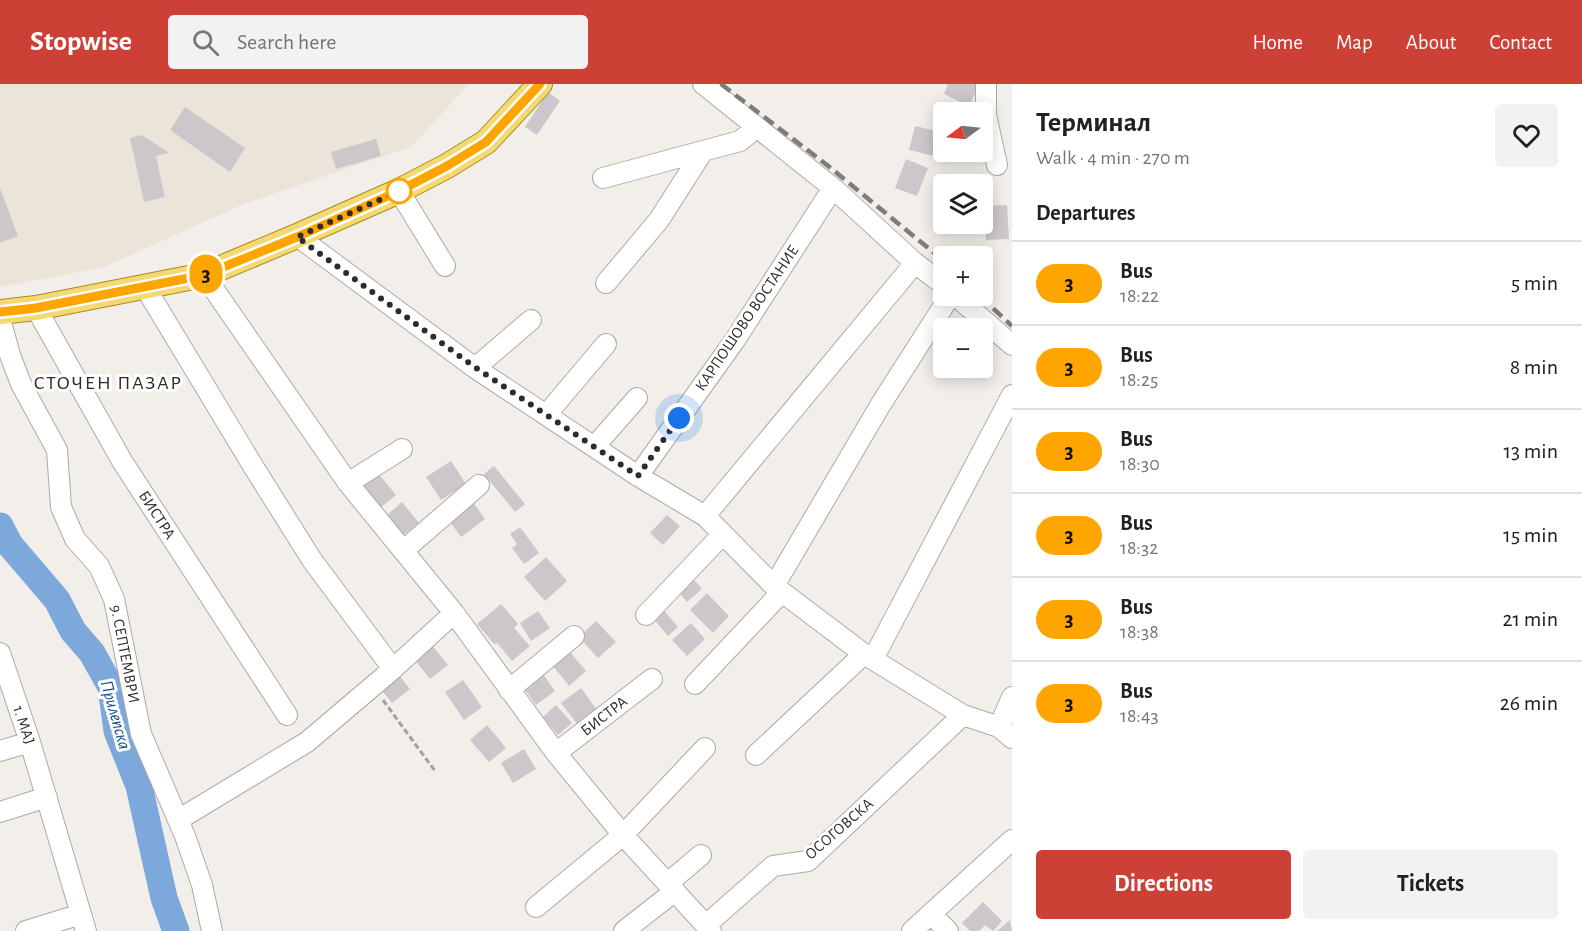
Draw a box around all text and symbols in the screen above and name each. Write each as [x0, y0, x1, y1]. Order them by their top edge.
search box [168, 15, 588, 69]
icon: search [189, 26, 222, 59]
text: Stopwise [30, 28, 132, 56]
text: Search here [237, 31, 337, 53]
text: Home [1252, 32, 1303, 53]
text: Map [1336, 32, 1373, 53]
text: About [1406, 32, 1456, 53]
text: Contact [1489, 32, 1552, 53]
north arrow [933, 102, 993, 162]
map controls [933, 102, 993, 378]
button: heart [1495, 104, 1558, 167]
text: Терминал [1036, 109, 1151, 137]
text: Walk · 4 min · 270 m [1036, 148, 1190, 168]
button: layers [933, 174, 993, 234]
unlabelled marker [386, 178, 412, 204]
text: Departures [1036, 202, 1136, 224]
street label: КАРПОШОВО ВОСТАНИЕ [692, 242, 802, 394]
button: + [933, 246, 993, 306]
line badge: 3 [186, 254, 226, 294]
text: Bus [1120, 260, 1153, 282]
text: 3 [201, 264, 211, 285]
text: 5 min [1511, 272, 1558, 294]
text: 3 [1064, 273, 1074, 294]
text: 18:22 [1120, 286, 1159, 306]
button: − [933, 318, 993, 378]
text: Bus [1120, 344, 1153, 366]
text: 8 min [1510, 356, 1558, 378]
text: 3 [1064, 357, 1074, 378]
text: 18:25 [1120, 370, 1158, 390]
district label: СТОЧЕН ПАЗАР [34, 373, 182, 393]
your location [664, 403, 694, 433]
text: Bus [1120, 428, 1153, 450]
text: 13 min [1503, 440, 1558, 462]
text: 3 [1064, 441, 1074, 462]
text: 18:30 [1120, 454, 1160, 474]
street label: БИСТРА [136, 488, 179, 542]
text: Bus [1120, 512, 1153, 534]
text: 15 min [1503, 524, 1558, 546]
text: 3 [1064, 525, 1074, 546]
text: 18:32 [1120, 538, 1158, 558]
text: Bus [1120, 596, 1153, 618]
street label: 9. СЕПТЕМВРИ [108, 604, 142, 704]
text: 21 min [1503, 608, 1558, 630]
text: 3 [1064, 609, 1074, 630]
text: 18:38 [1120, 622, 1159, 642]
water label: Прилепска [97, 678, 133, 752]
text: Bus [1120, 680, 1153, 702]
text: 26 min [1500, 692, 1558, 714]
street label: БИСТРА [578, 693, 631, 739]
text: 3 [1064, 693, 1074, 714]
street label: 1. МАЈ [10, 704, 38, 746]
text: 18:43 [1120, 706, 1159, 726]
street label: ОСОГОВСКА [802, 795, 877, 863]
button: Directions [1036, 850, 1291, 919]
button: Tickets [1303, 850, 1558, 919]

